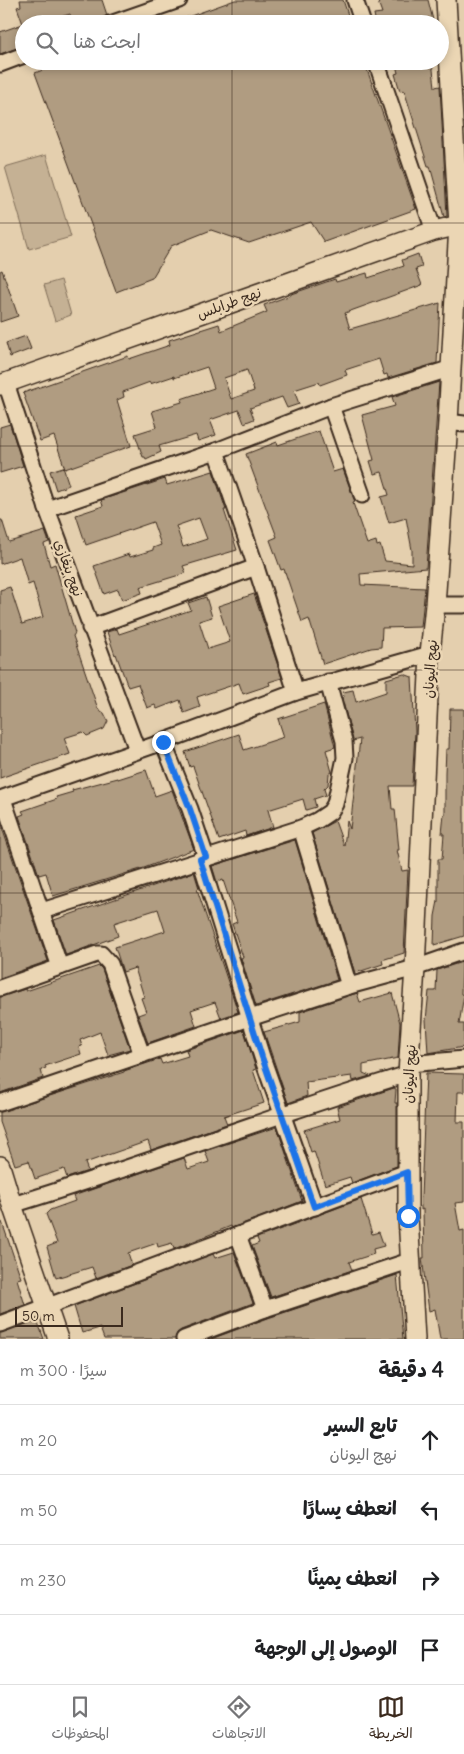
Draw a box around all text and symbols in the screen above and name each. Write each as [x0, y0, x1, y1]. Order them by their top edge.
search box [15, 15, 449, 70]
icon: search [33, 29, 61, 57]
text: ابحث هنا [73, 29, 141, 53]
street label: نهج طرابلس [194, 283, 264, 324]
street label: نهج بنغازي [48, 537, 88, 600]
street label: نهج اليونان [419, 639, 442, 699]
route end [152, 731, 175, 754]
street label: نهج اليونان [398, 1044, 421, 1104]
route start [397, 1205, 420, 1228]
scale bar [15, 1304, 122, 1327]
text: 50 m [22, 1307, 55, 1325]
text: 4 دقيقة [378, 1356, 444, 1383]
text: سيرًا · 300 m [20, 1360, 107, 1380]
text: تابع السير [325, 1413, 397, 1437]
icon: ahead [416, 1426, 444, 1454]
text: 20 m [20, 1430, 57, 1450]
text: نهج اليونان [330, 1444, 397, 1464]
text: انعطف يسارًا [303, 1496, 397, 1520]
icon: left [416, 1496, 444, 1524]
text: 50 m [20, 1500, 58, 1520]
text: انعطف يمينًا [308, 1566, 397, 1590]
icon: right [416, 1566, 444, 1594]
text: 230 m [20, 1570, 66, 1590]
text: الوصول إلى الوجهة [254, 1636, 397, 1660]
icon: arrive [416, 1636, 444, 1664]
tab: المحفوظات [51, 1693, 109, 1746]
tab: الاتجاهات [212, 1693, 266, 1746]
tab: الخريطة [369, 1693, 413, 1746]

